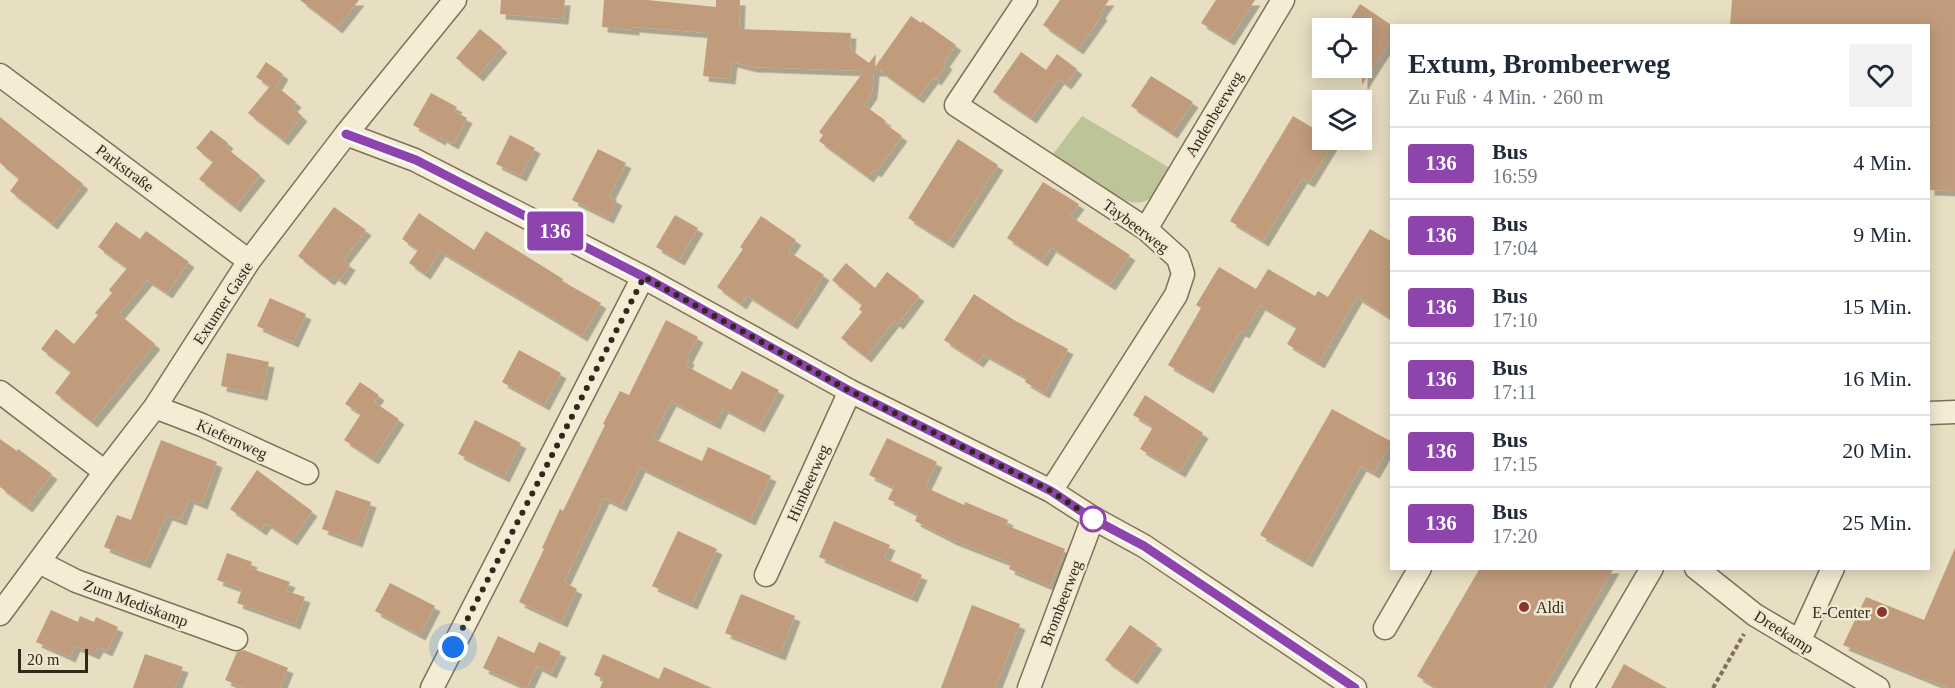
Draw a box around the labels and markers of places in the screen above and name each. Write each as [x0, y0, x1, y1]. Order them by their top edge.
unlabelled marker [1080, 506, 1106, 532]
place label: Aldi [1536, 599, 1565, 616]
marker: Aldi [1517, 600, 1531, 614]
place label: E-Center [1812, 604, 1871, 621]
marker: E-Center [1875, 605, 1889, 619]

